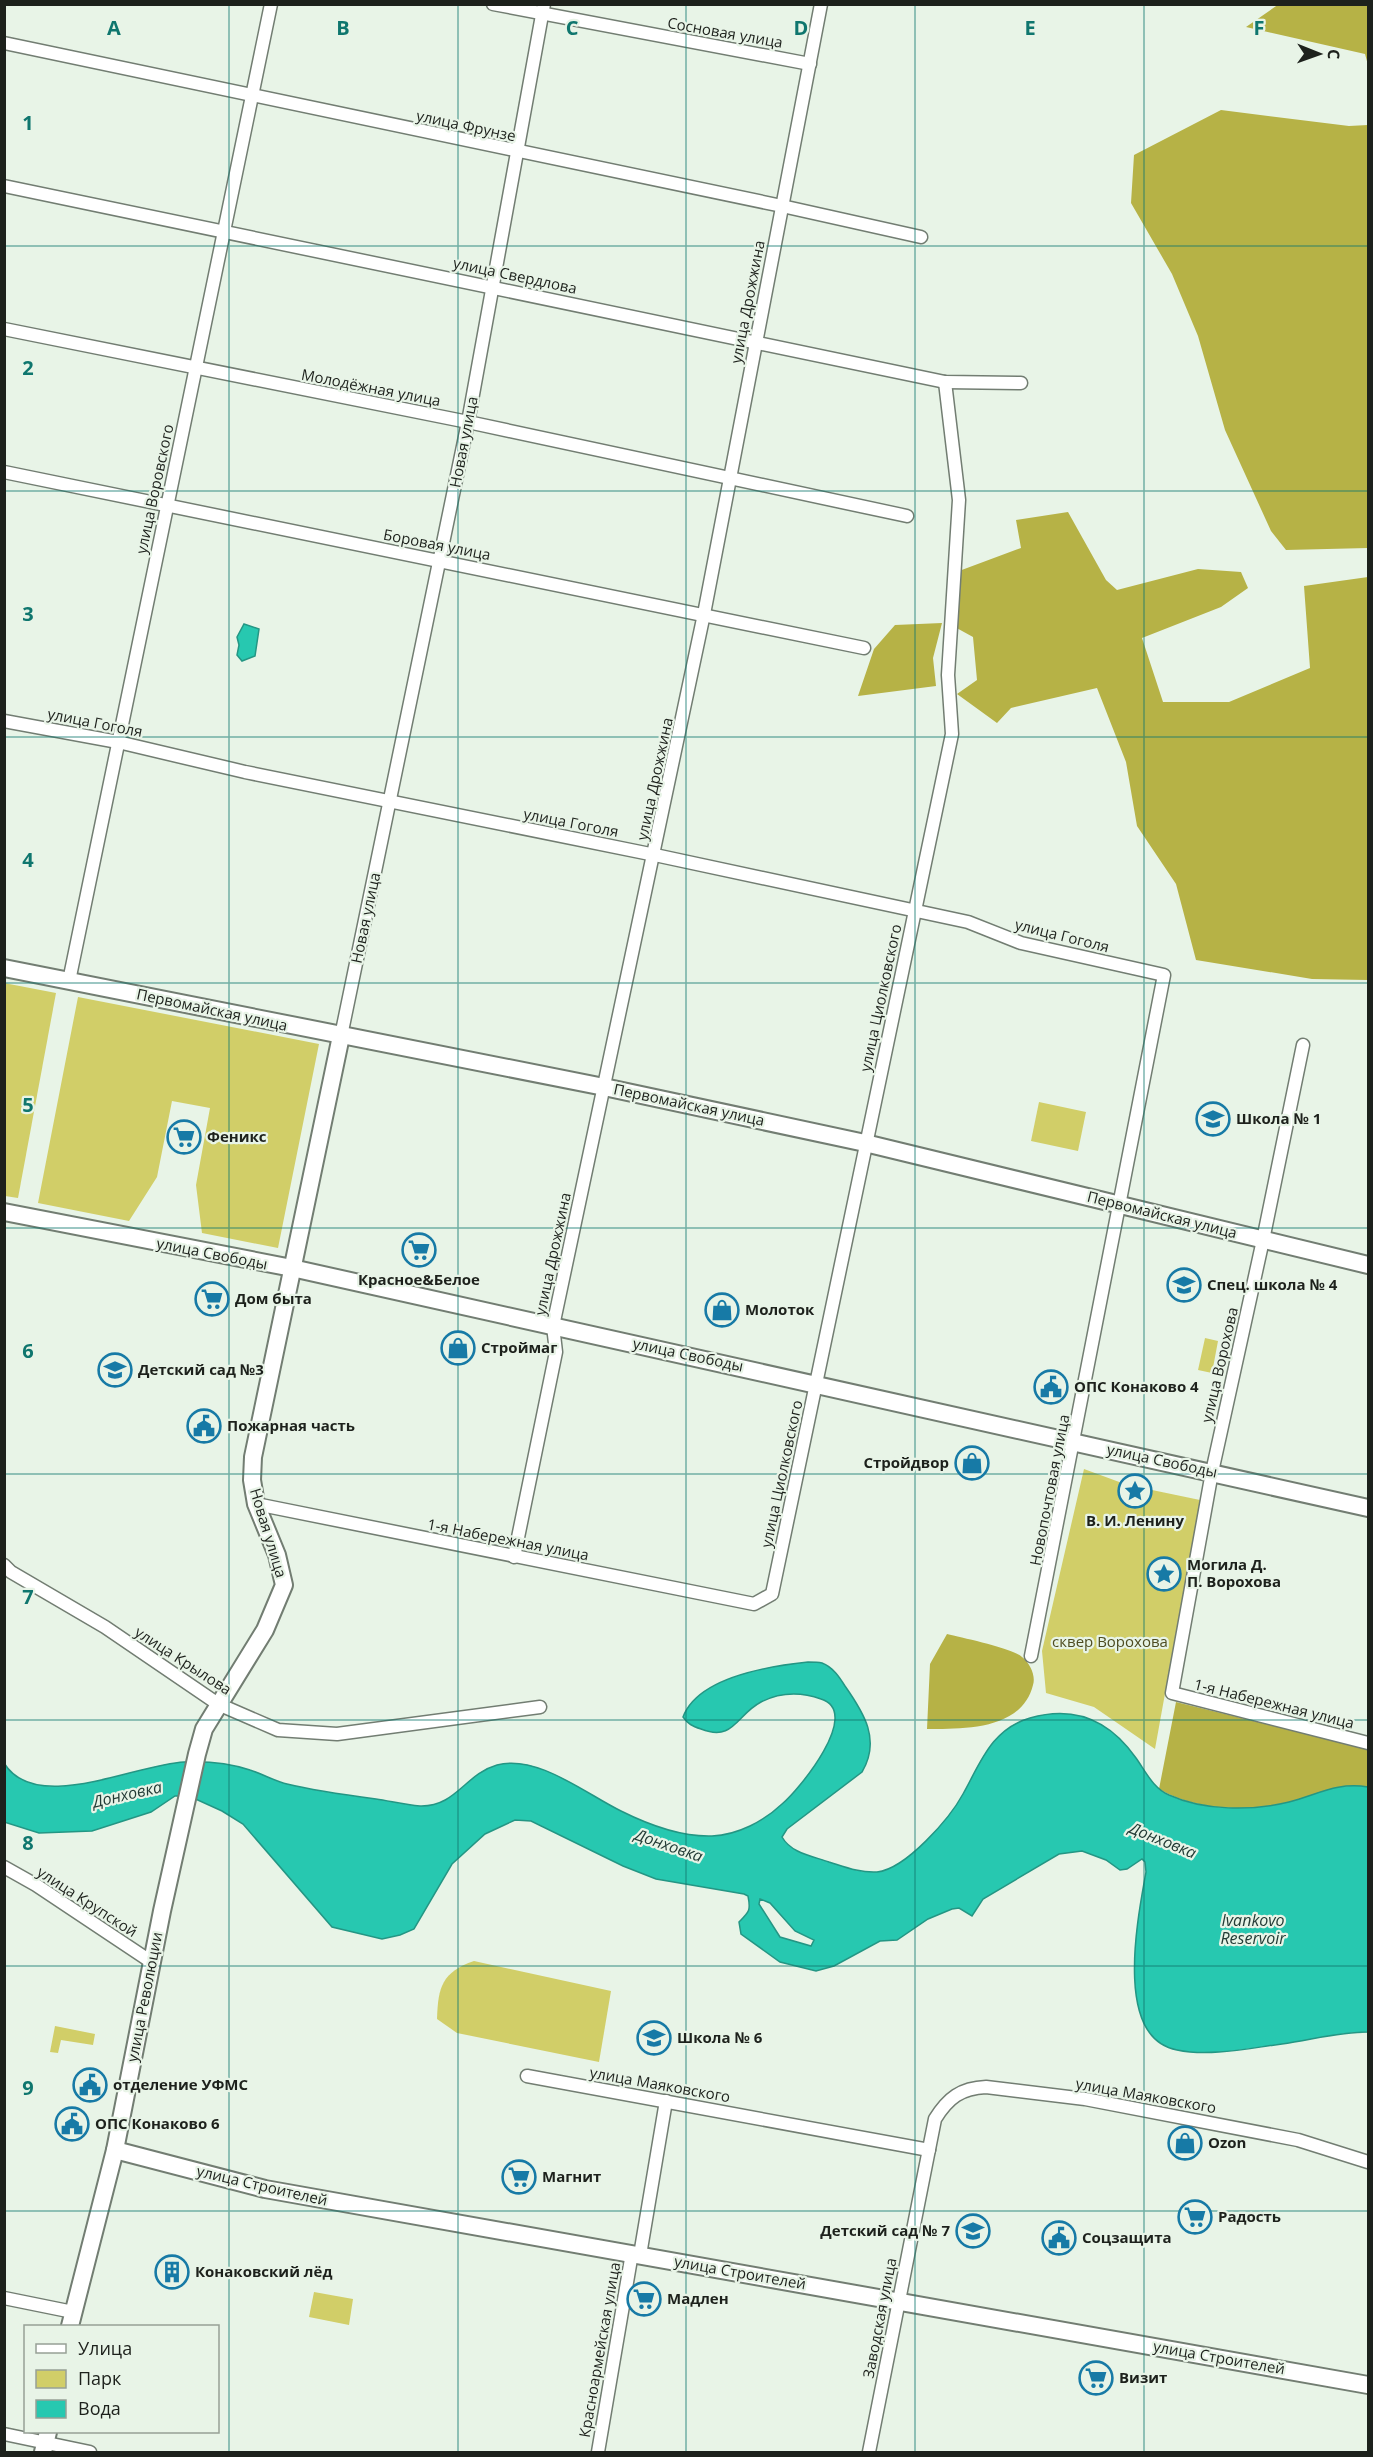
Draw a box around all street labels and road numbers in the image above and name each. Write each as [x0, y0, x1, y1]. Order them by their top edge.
street label: Сосновая улица [666, 12, 784, 52]
street label: улица Фрунзе [415, 105, 518, 145]
street label: улица Дрожжина [725, 238, 769, 365]
street label: улица Свердлова [451, 252, 579, 298]
street label: Молодёжная улица [300, 364, 443, 410]
street label: Новая улица [444, 394, 482, 489]
street label: улица Воровского [130, 422, 178, 556]
street label: Боровая улица [382, 524, 493, 564]
street label: улица Гоголя [46, 703, 144, 741]
street label: улица Дрожжина [631, 716, 677, 842]
street label: улица Гоголя [522, 803, 620, 841]
street label: Новая улица [346, 870, 384, 965]
street label: улица Гоголя [1013, 914, 1111, 956]
street label: улица Циолковского [855, 922, 905, 1073]
street label: Первомайская улица [135, 983, 290, 1035]
street label: Первомайская улица [612, 1078, 767, 1130]
street label: Первомайская улица [1085, 1186, 1239, 1242]
street label: улица Дрожжина [529, 1191, 575, 1317]
street label: улица Свободы [155, 1232, 269, 1274]
street label: улица Ворохова [1196, 1305, 1242, 1425]
street label: улица Свободы [631, 1333, 745, 1375]
street label: улица Циолковского [756, 1398, 806, 1549]
street label: Новопочтовая улица [1025, 1412, 1074, 1567]
street label: улица Свободы [1105, 1439, 1219, 1481]
street label: Новая улица [246, 1486, 292, 1580]
street label: 1-я Набережная улица [426, 1514, 591, 1565]
street label: улица Крылова [131, 1621, 236, 1699]
street label: 1-я Набережная улица [1192, 1673, 1356, 1733]
street label: улица Крупской [33, 1861, 142, 1941]
street label: улица Революции [122, 1930, 166, 2063]
street label: улица Маяковского [588, 2062, 732, 2106]
street label: улица Маяковского [1074, 2073, 1218, 2117]
street label: улица Строителей [195, 2160, 330, 2210]
street label: улица Строителей [673, 2251, 808, 2293]
street label: Заводская улица [858, 2256, 900, 2380]
street label: Красноармейская улица [574, 2261, 624, 2439]
street label: улица Строителей [1152, 2336, 1287, 2378]

